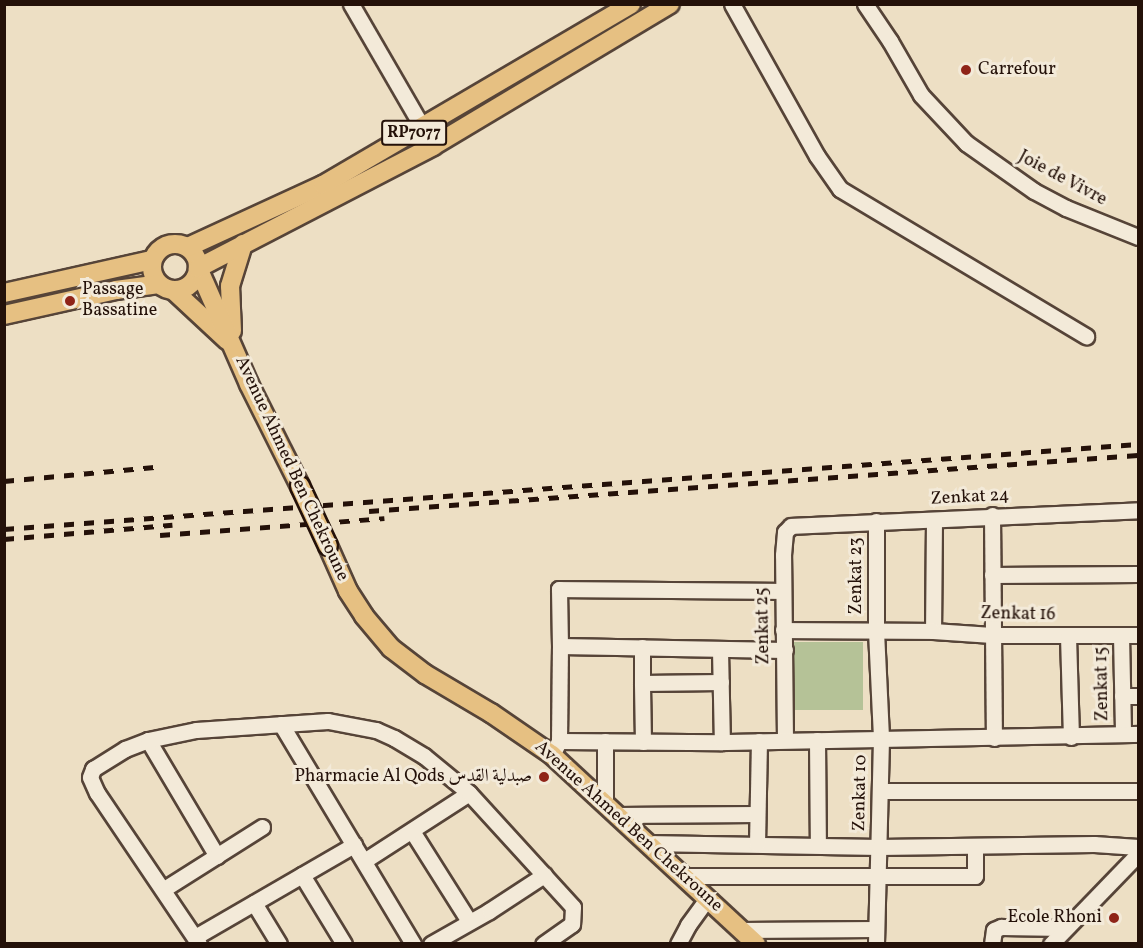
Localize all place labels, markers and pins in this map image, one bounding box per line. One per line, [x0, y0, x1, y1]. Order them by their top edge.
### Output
place label: Carrefour [978, 59, 1056, 81]
marker: Carrefour [959, 63, 973, 77]
place label: Passage Bassatine [82, 280, 157, 322]
marker: Passage Bassatine [63, 294, 77, 308]
place label: Pharmacie Al Qods صبدلية القدس [294, 766, 532, 788]
marker: Pharmacie Al Qods صبدلية القدس [537, 770, 551, 784]
place label: Ecole Rhoni [1007, 907, 1102, 929]
marker: Ecole Rhoni [1107, 911, 1121, 925]

